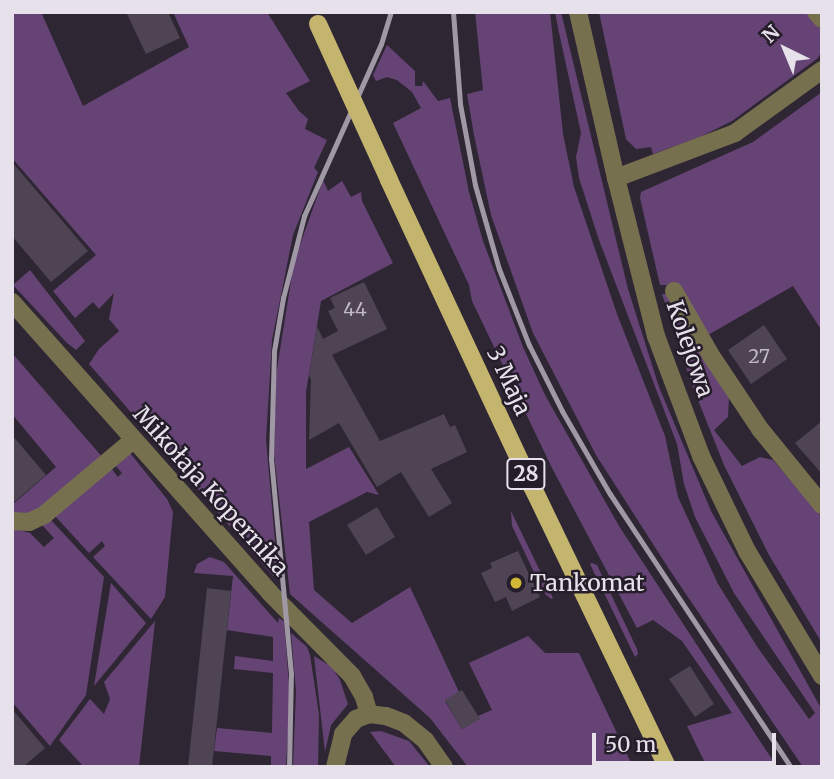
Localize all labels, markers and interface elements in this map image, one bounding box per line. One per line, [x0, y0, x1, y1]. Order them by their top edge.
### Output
north arrow [750, 14, 820, 84]
text: N [757, 20, 784, 48]
street label: Kolejowa [661, 297, 719, 401]
house number: 44 [343, 299, 367, 321]
street label: 3 Maja [481, 342, 537, 420]
house number: 27 [748, 346, 770, 368]
street label: Mikołaja Kopernika [128, 400, 294, 582]
road number: 28 [505, 456, 547, 491]
place label: Tankomat [530, 569, 644, 597]
marker: Tankomat [508, 575, 524, 591]
scale bar [596, 720, 780, 764]
text: 50 m [605, 731, 656, 758]

